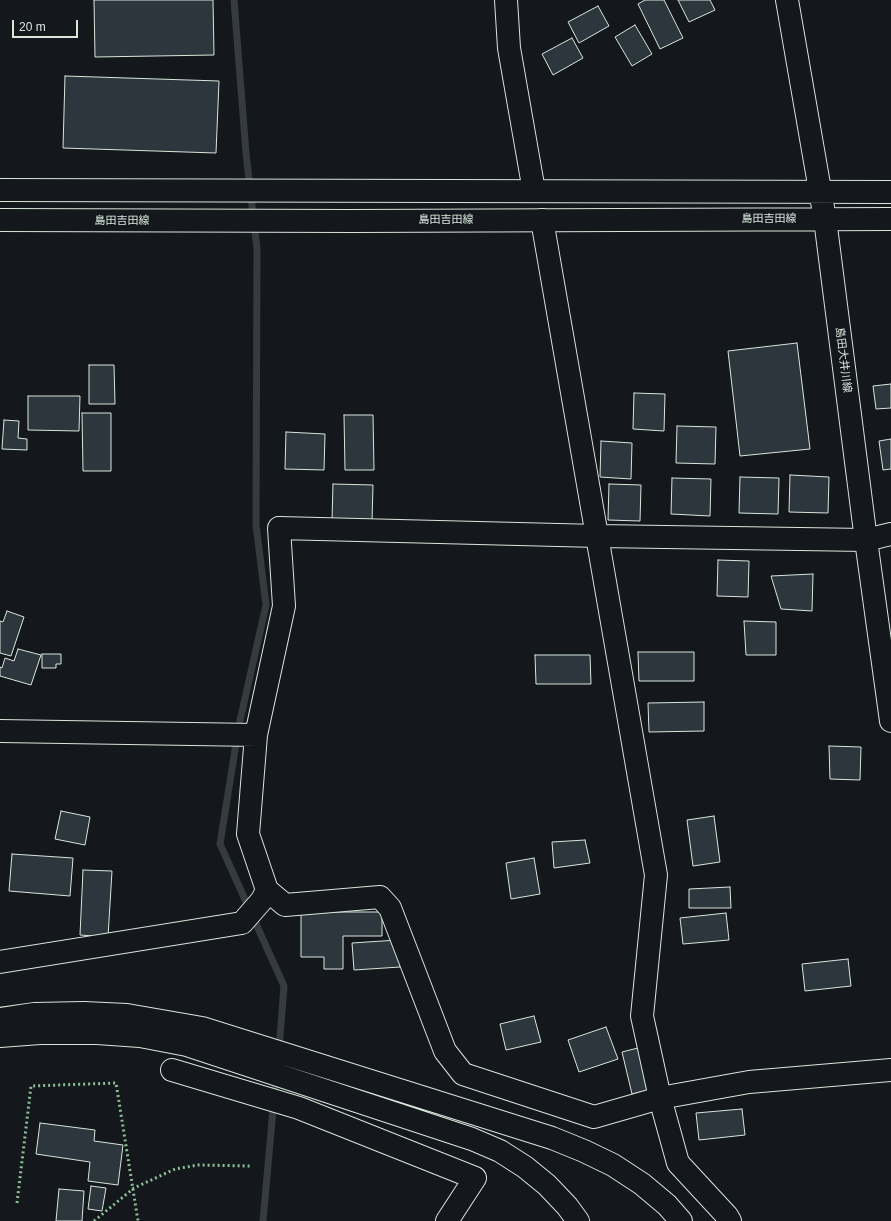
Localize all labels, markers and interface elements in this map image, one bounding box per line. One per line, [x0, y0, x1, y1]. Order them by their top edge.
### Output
scale bar [14, 12, 80, 38]
text: 20 m [19, 20, 46, 34]
street label: 島田吉田線 [742, 212, 796, 226]
street label: 島田吉田線 [419, 213, 473, 227]
street label: 島田吉田線 [95, 214, 149, 228]
street label: 島田大井川線 [832, 326, 854, 394]

